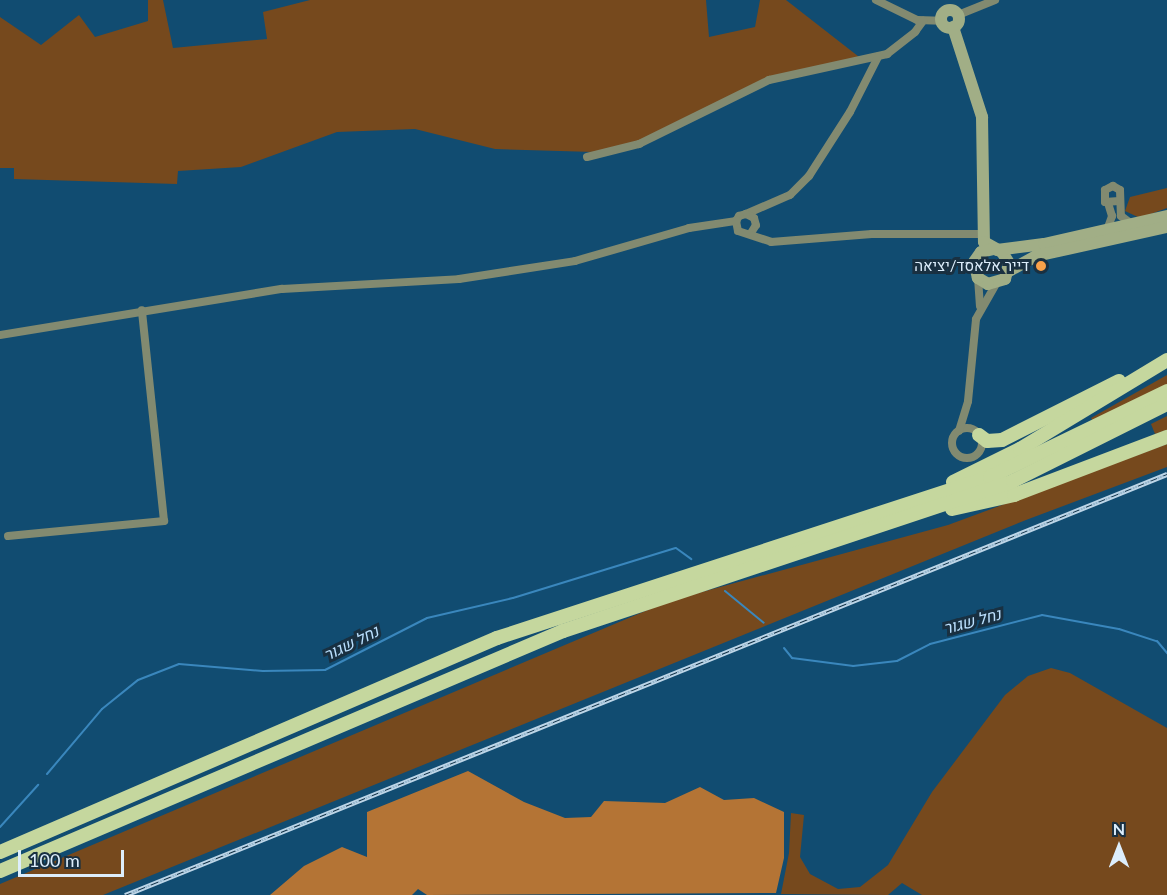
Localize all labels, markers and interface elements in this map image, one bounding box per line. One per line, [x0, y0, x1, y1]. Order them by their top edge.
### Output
place label: דייר אלאסד/יציאה [914, 257, 1029, 275]
marker: דייר אלאסד/יציאה [1034, 259, 1048, 273]
water label: נחל שגור [941, 604, 1003, 638]
water label: נחל שגור [320, 621, 382, 665]
north arrow [1089, 817, 1149, 877]
text: N [1113, 819, 1125, 838]
scale bar [21, 838, 128, 876]
text: 100 m [29, 849, 80, 871]

